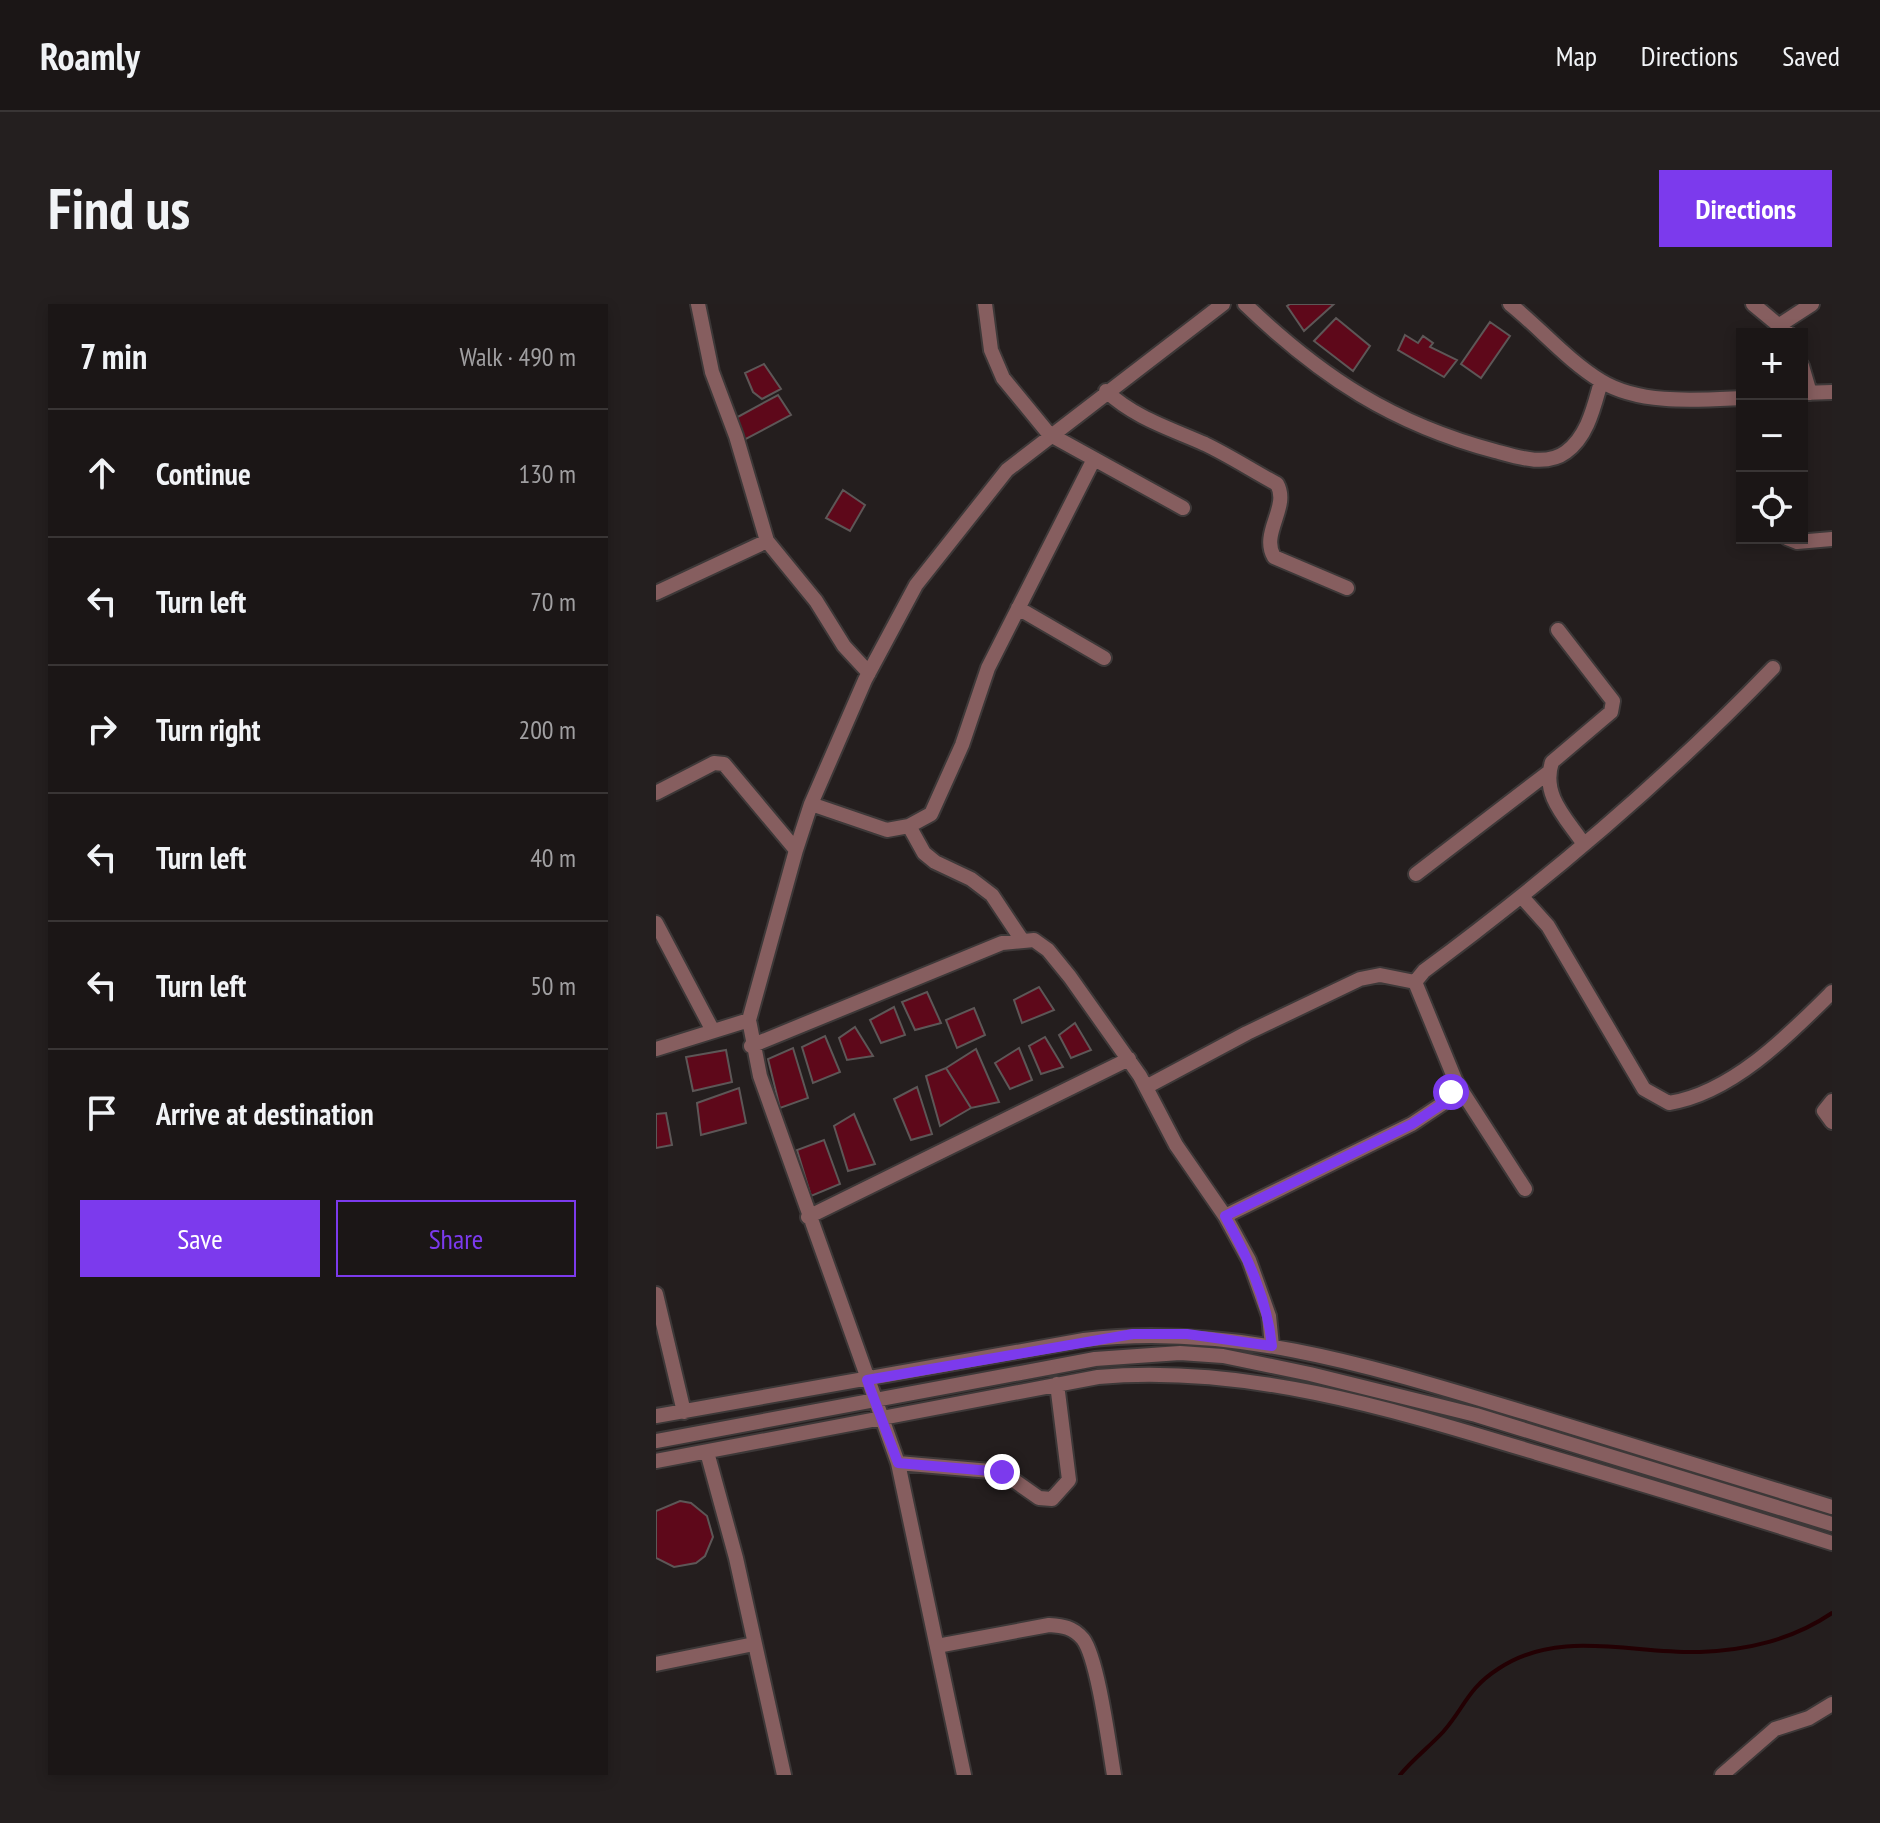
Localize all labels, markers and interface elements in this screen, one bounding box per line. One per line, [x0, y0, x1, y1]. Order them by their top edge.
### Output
text: Roamly [40, 31, 140, 80]
text: Map [1556, 37, 1597, 74]
text: Directions [1641, 37, 1738, 74]
text: Saved [1782, 37, 1840, 74]
button: Directions [1659, 170, 1832, 247]
text: Find us [48, 172, 190, 244]
map controls [1736, 328, 1808, 544]
button: + [1736, 328, 1808, 400]
text: 7 min [80, 334, 147, 378]
text: Walk · 490 m [459, 340, 576, 373]
button: − [1736, 400, 1808, 472]
icon: ahead [80, 451, 124, 495]
text: Continue [156, 454, 251, 493]
text: 130 m [518, 457, 576, 490]
button: locate [1736, 472, 1808, 544]
icon: left [80, 579, 124, 623]
text: Turn left [156, 582, 246, 621]
text: 70 m [530, 585, 576, 618]
icon: right [80, 707, 124, 751]
text: Turn right [156, 710, 260, 749]
text: 200 m [518, 713, 576, 746]
icon: left [80, 835, 124, 879]
text: Turn left [156, 838, 246, 877]
text: 40 m [530, 841, 576, 874]
icon: left [80, 963, 124, 1007]
text: Turn left [156, 966, 246, 1005]
text: 50 m [530, 969, 576, 1002]
route start [1433, 1074, 1469, 1110]
icon: arrive [80, 1091, 124, 1135]
text: Arrive at destination [156, 1094, 374, 1133]
button: Save [80, 1200, 320, 1277]
button: Share [336, 1200, 576, 1277]
route end [984, 1454, 1020, 1490]

